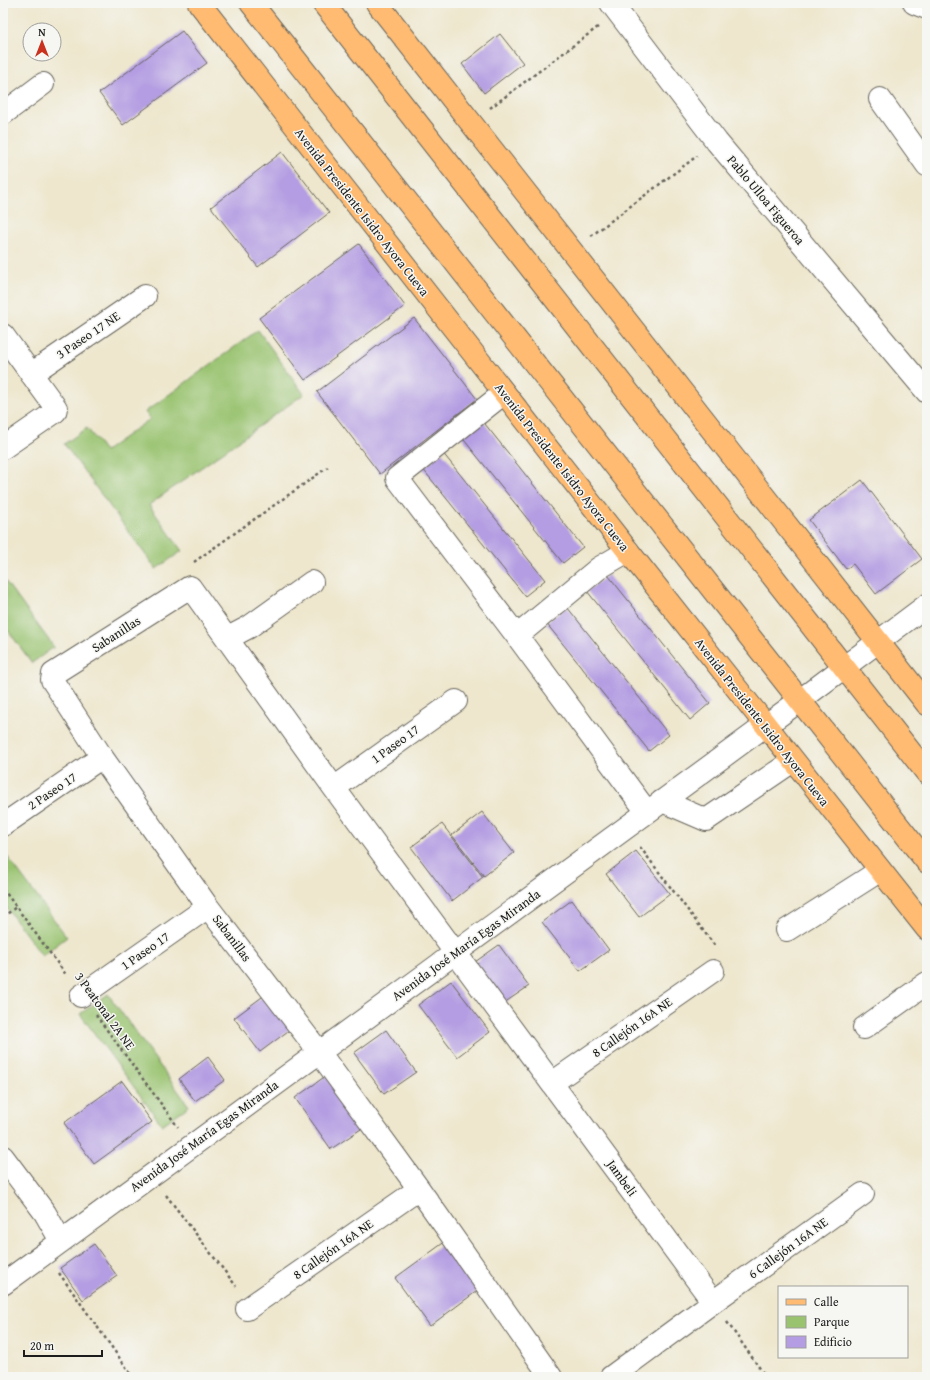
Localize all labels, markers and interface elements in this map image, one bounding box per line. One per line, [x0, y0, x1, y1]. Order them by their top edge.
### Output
north arrow [22, 22, 62, 62]
text: N [38, 24, 46, 40]
street label: Avenida Presidente Isidro Ayora Cueva [290, 124, 434, 301]
street label: Pablo Ulloa Figueroa [723, 151, 810, 250]
street label: 3 Paseo 17 NE [52, 306, 124, 363]
street label: Avenida Presidente Isidro Ayora Cueva [490, 379, 634, 556]
street label: Sabanillas [88, 611, 144, 657]
street label: Avenida Presidente Isidro Ayora Cueva [690, 634, 834, 811]
street label: 1 Paseo 17 [367, 720, 423, 768]
street label: 2 Paseo 17 [24, 768, 80, 814]
street label: Avenida José María Egas Miranda [388, 884, 545, 1005]
street label: Sabanillas [208, 910, 256, 966]
street label: 1 Paseo 17 [117, 927, 173, 975]
street label: 3 Peatonal 2A NE [70, 968, 140, 1054]
street label: 8 Callejón 16A NE [588, 992, 676, 1062]
street label: Avenida José María Egas Miranda [126, 1075, 283, 1196]
street label: Jambeli [601, 1154, 642, 1200]
street label: 6 Callejón 16A NE [744, 1212, 832, 1283]
street label: 8 Callejón 16A NE [289, 1214, 377, 1284]
legend [778, 1286, 908, 1358]
text: Calle [814, 1293, 839, 1310]
text: Parque [814, 1313, 850, 1330]
scale bar [24, 1332, 102, 1358]
text: Edificio [814, 1333, 852, 1350]
text: 20 m [30, 1337, 54, 1354]

